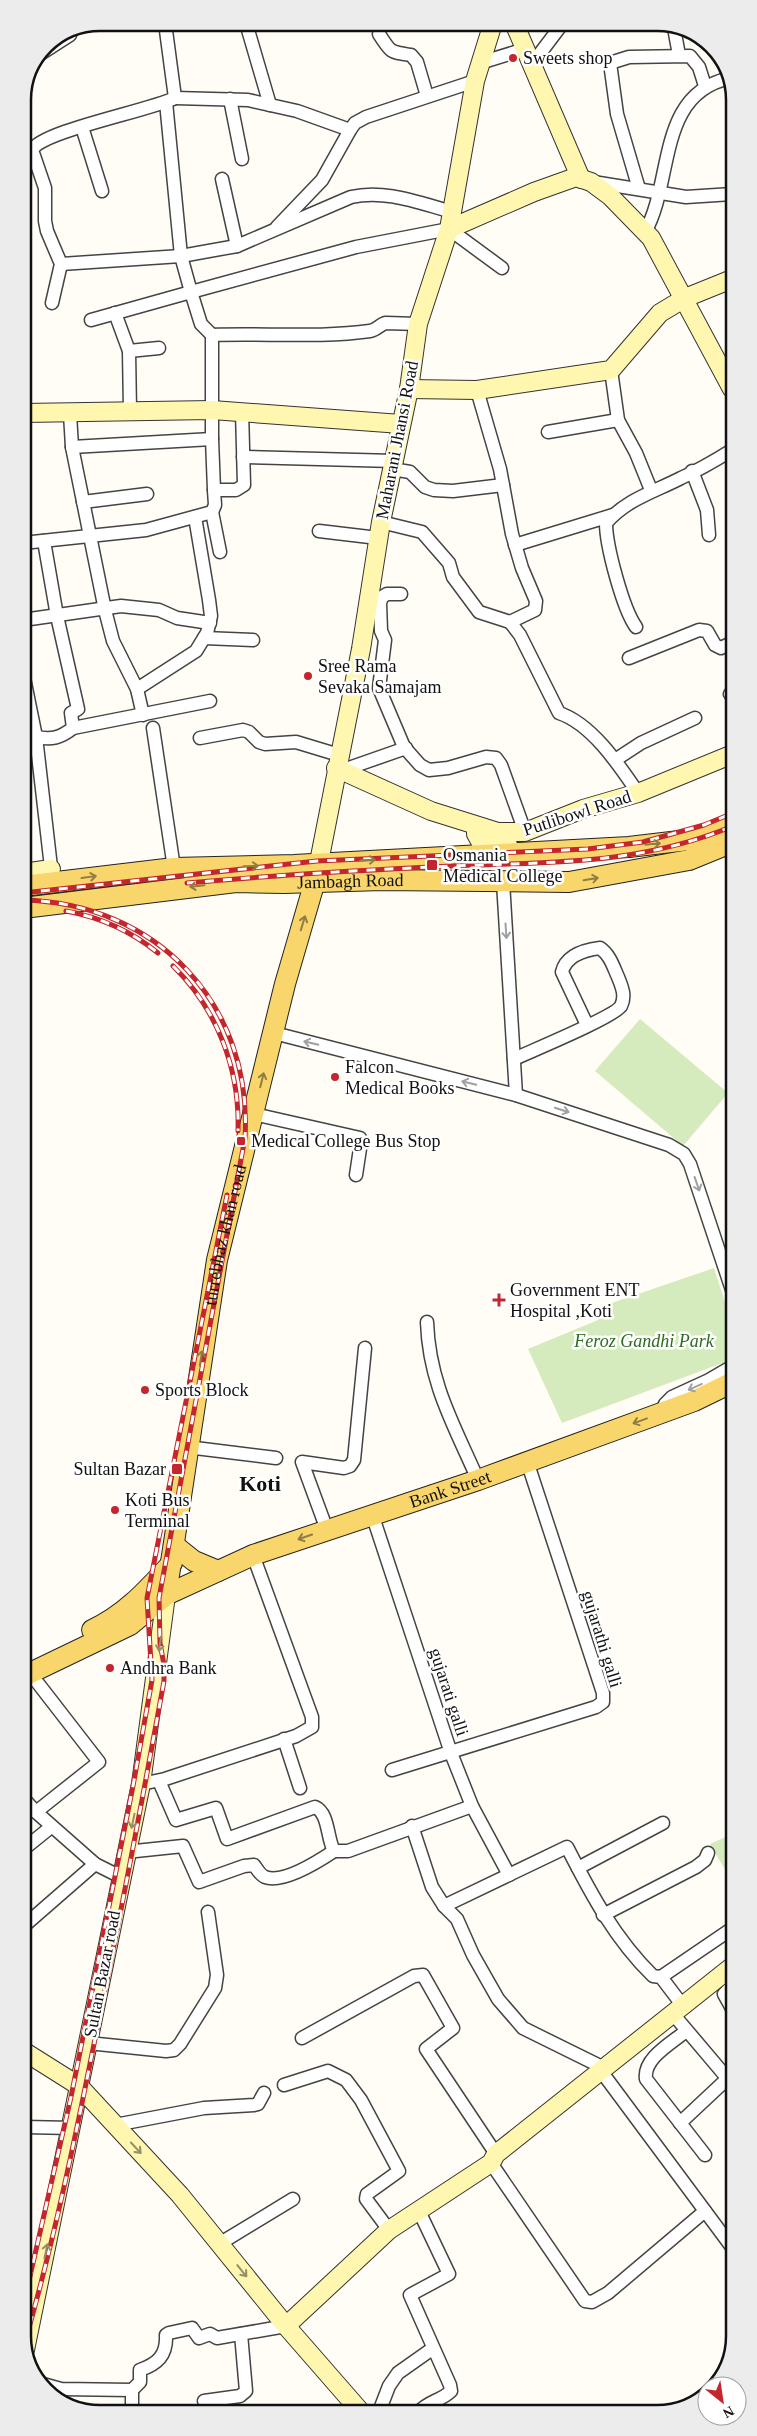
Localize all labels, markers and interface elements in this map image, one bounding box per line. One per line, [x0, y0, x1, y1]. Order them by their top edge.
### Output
place label: Sweets shop [523, 48, 613, 68]
marker: Sweets shop [507, 52, 519, 64]
street label: Maharani Jhansi Road [372, 359, 422, 521]
place label: Sree Rama Sevaka Samajam [318, 656, 441, 697]
marker: Sree Rama Sevaka Samajam [302, 670, 314, 682]
street label: Putlibowl Road [520, 786, 634, 840]
one-way arrow [644, 839, 660, 849]
place label: Osmania Medical College [443, 845, 562, 886]
one-way arrow [360, 855, 376, 864]
marker: Osmania Medical College [425, 858, 439, 872]
one-way arrow [242, 861, 259, 871]
street label: Jambagh Road [297, 870, 404, 893]
one-way arrow [81, 872, 97, 882]
one-way arrow [583, 873, 599, 883]
one-way arrow [189, 881, 205, 891]
one-way arrow [298, 915, 308, 931]
one-way arrow [501, 923, 510, 939]
one-way arrow [304, 1038, 320, 1047]
place label: Falcon Medical Books [345, 1057, 455, 1098]
marker: Falcon Medical Books [329, 1071, 341, 1083]
one-way arrow [258, 1073, 267, 1089]
one-way arrow [461, 1078, 477, 1087]
one-way arrow [554, 1105, 570, 1115]
place label: Medical College Bus Stop [251, 1131, 440, 1151]
marker: Medical College Bus Stop [235, 1135, 247, 1147]
street label: turrebhaz khan road [200, 1162, 250, 1307]
one-way arrow [693, 1176, 702, 1191]
place label: Government ENT Hospital ,Koti [510, 1280, 639, 1321]
marker: Government ENT Hospital ,Koti [492, 1293, 506, 1307]
park label: Feroz Gandhi Park [573, 1331, 715, 1351]
one-way arrow [197, 1351, 207, 1367]
place label: Sports Block [155, 1380, 249, 1400]
one-way arrow [688, 1382, 703, 1392]
marker: Sports Block [139, 1384, 151, 1396]
one-way arrow [632, 1416, 648, 1426]
place label: Sultan Bazar [74, 1459, 166, 1479]
marker: Sultan Bazar [170, 1462, 184, 1476]
street label: Bank Street [407, 1466, 494, 1512]
district label: Koti [239, 1471, 281, 1496]
place label: Koti Bus Terminal [125, 1490, 190, 1531]
marker: Koti Bus Terminal [109, 1504, 121, 1516]
one-way arrow [297, 1533, 313, 1542]
street label: gujarathi galli [578, 1588, 626, 1690]
one-way arrow [155, 1635, 165, 1651]
street label: gujarati galli [425, 1645, 473, 1739]
place label: Andhra Bank [120, 1658, 216, 1678]
marker: Andhra Bank [104, 1662, 116, 1674]
one-way arrow [128, 1813, 137, 1829]
street label: Sultan Bazar road [80, 1909, 124, 2039]
one-way arrow [130, 2141, 142, 2154]
one-way arrow [42, 2244, 51, 2260]
one-way arrow [236, 2265, 247, 2278]
north arrow [697, 2376, 747, 2426]
text: N [720, 2403, 736, 2421]

